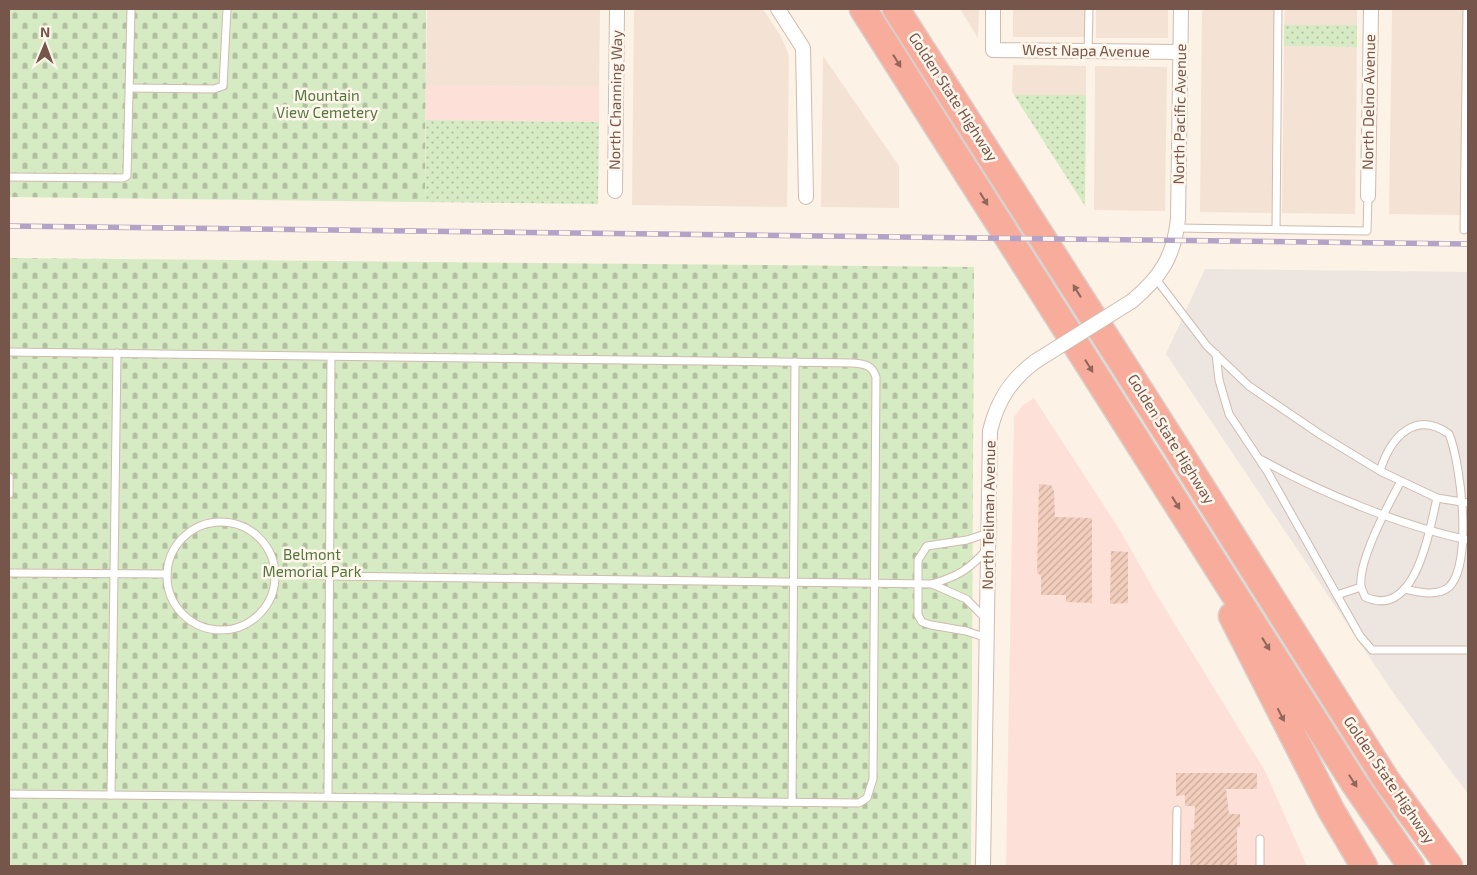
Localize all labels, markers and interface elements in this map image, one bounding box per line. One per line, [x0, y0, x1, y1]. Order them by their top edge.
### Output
north arrow [20, 20, 70, 70]
text: N [40, 23, 50, 40]
street label: Golden State Highway [905, 29, 1002, 164]
street label: North Channing Way [605, 30, 625, 170]
street label: North Delno Avenue [1358, 34, 1378, 170]
street label: West Napa Avenue [1022, 40, 1150, 60]
street label: North Pacific Avenue [1169, 44, 1189, 184]
one-way arrow [892, 55, 901, 68]
park label: Mountain View Cemetery [276, 86, 378, 121]
one-way arrow [979, 192, 988, 205]
one-way arrow [1073, 284, 1082, 298]
one-way arrow [1084, 359, 1094, 372]
street label: Golden State Highway [1125, 370, 1219, 507]
street label: North Teilman Avenue [978, 440, 998, 590]
one-way arrow [1171, 496, 1181, 509]
park label: Belmont Memorial Park [263, 545, 362, 580]
one-way arrow [1261, 637, 1270, 651]
one-way arrow [1277, 708, 1285, 722]
street label: Golden State Highway [1340, 712, 1439, 847]
one-way arrow [1348, 775, 1358, 788]

